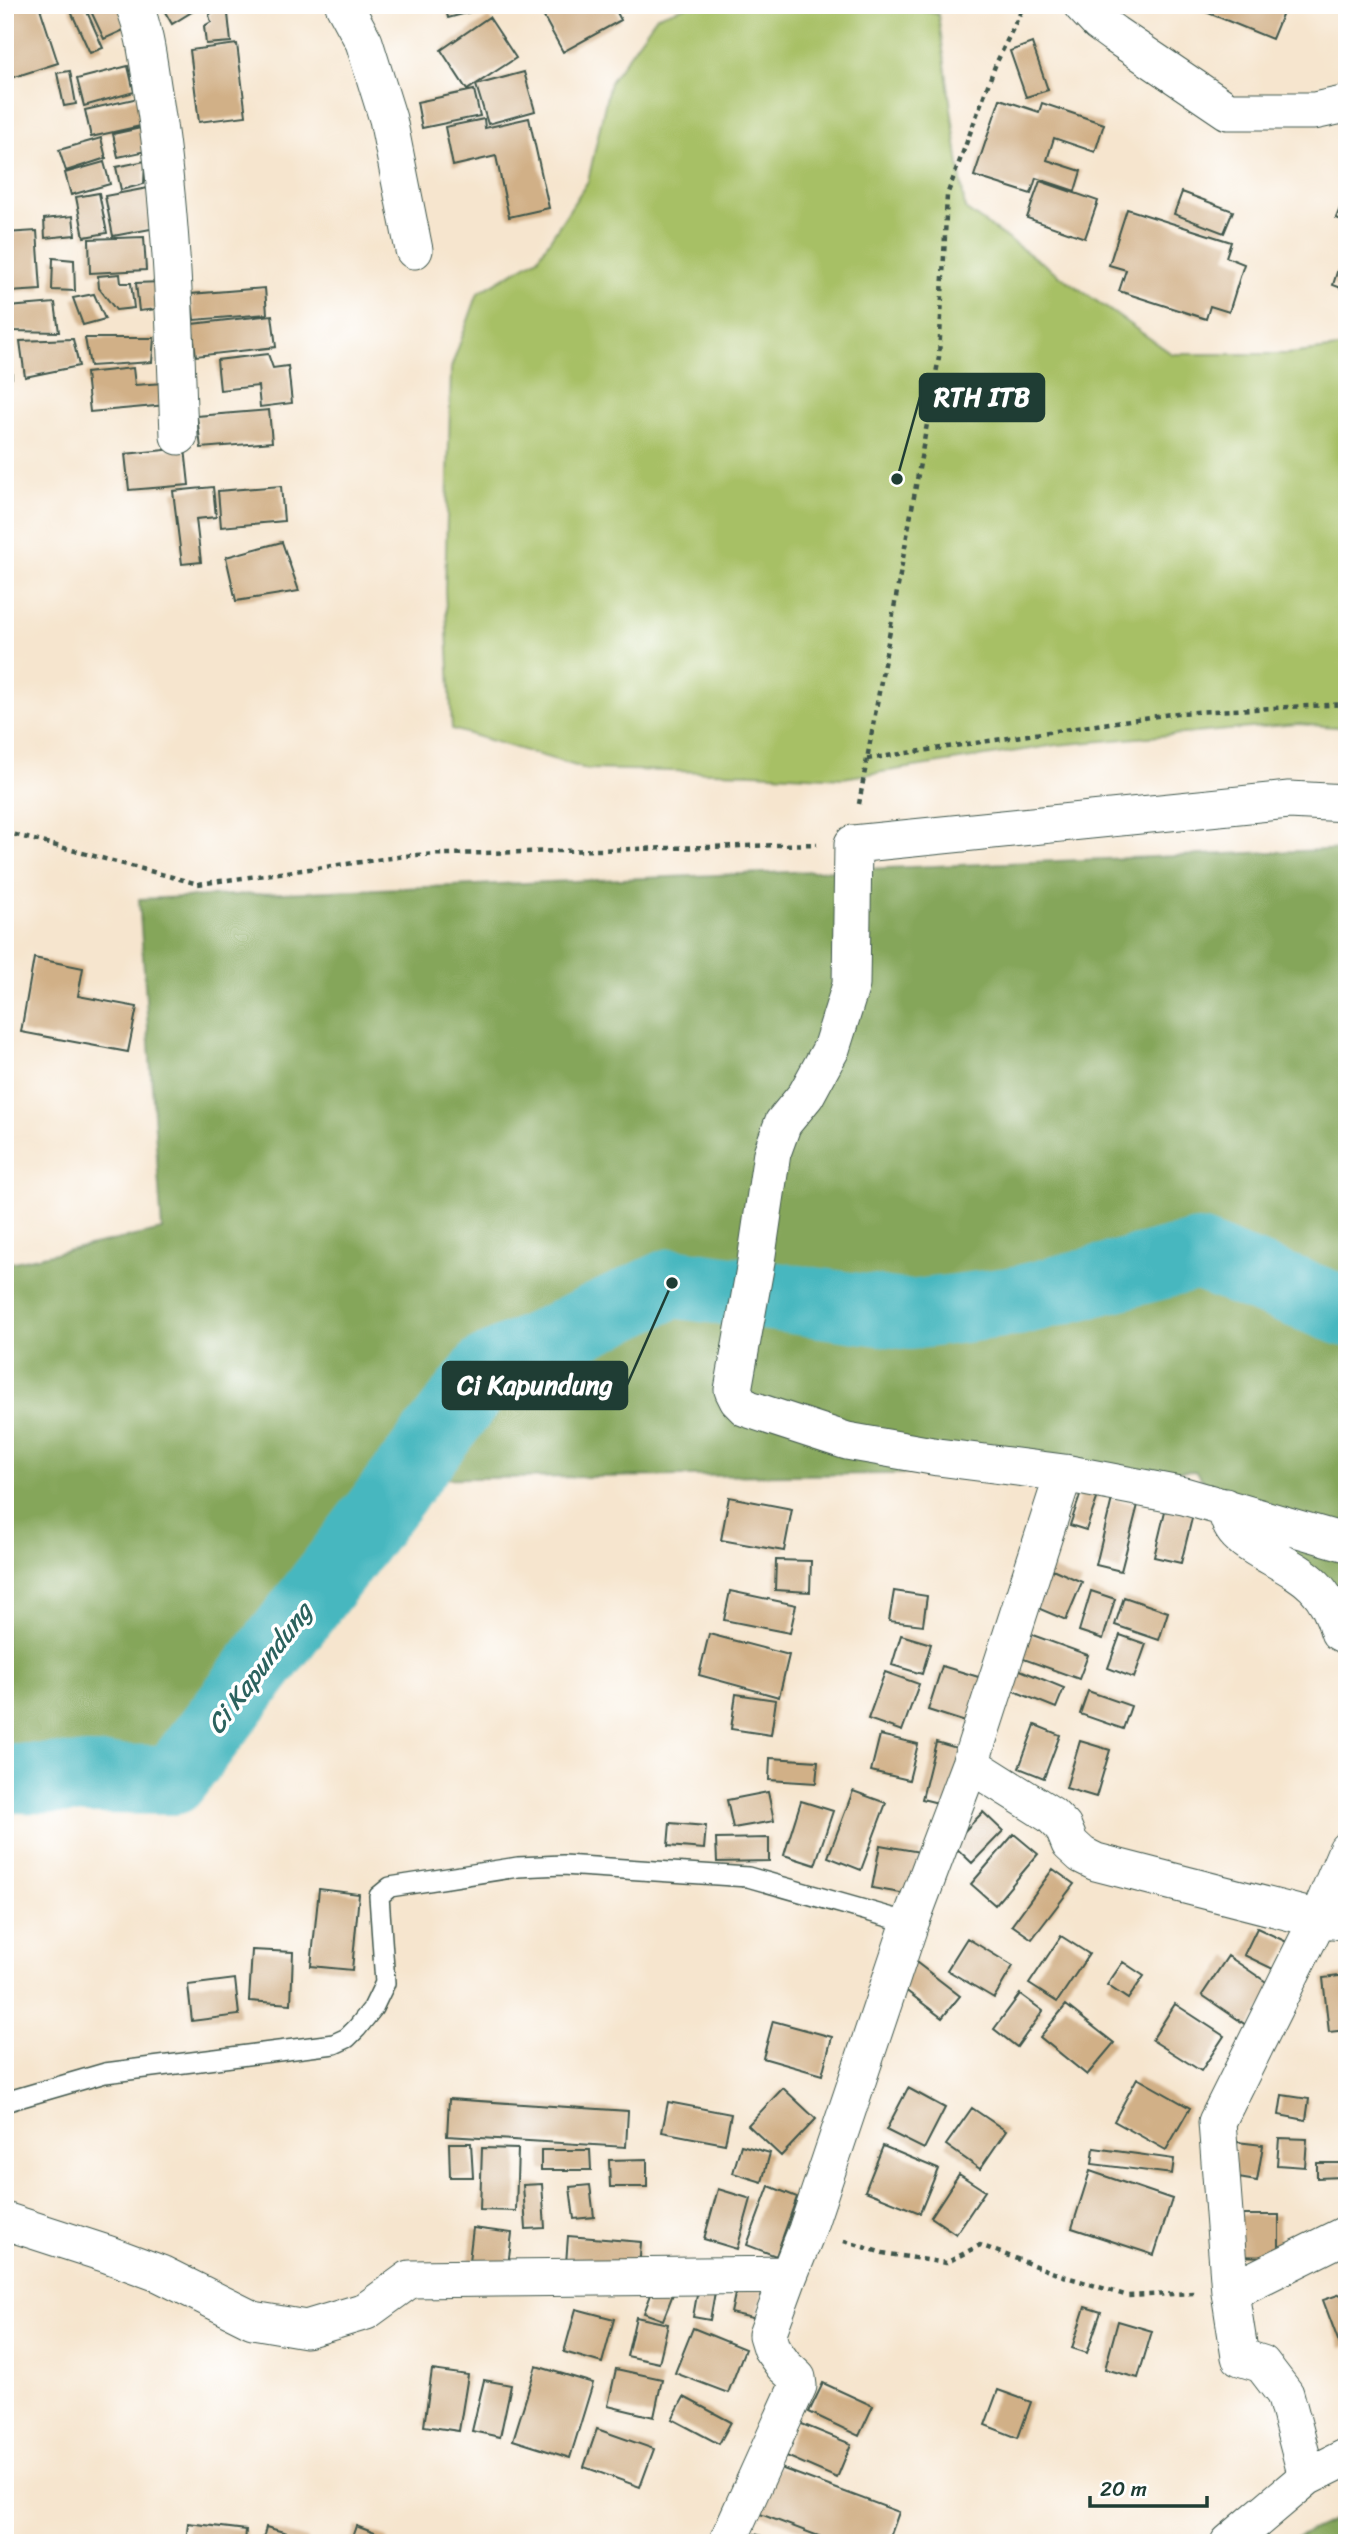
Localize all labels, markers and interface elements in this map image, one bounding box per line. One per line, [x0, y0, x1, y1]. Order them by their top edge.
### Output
callout: RTH ITB [920, 374, 1044, 421]
text: RTH ITB [933, 374, 1030, 420]
callout: Ci Kapundung [443, 1362, 627, 1409]
text: Ci Kapundung [456, 1362, 613, 1408]
water label: Ci Kapundung [194, 1590, 326, 1744]
scale bar [1090, 2464, 1207, 2508]
text: 20 m [1100, 2470, 1147, 2508]

